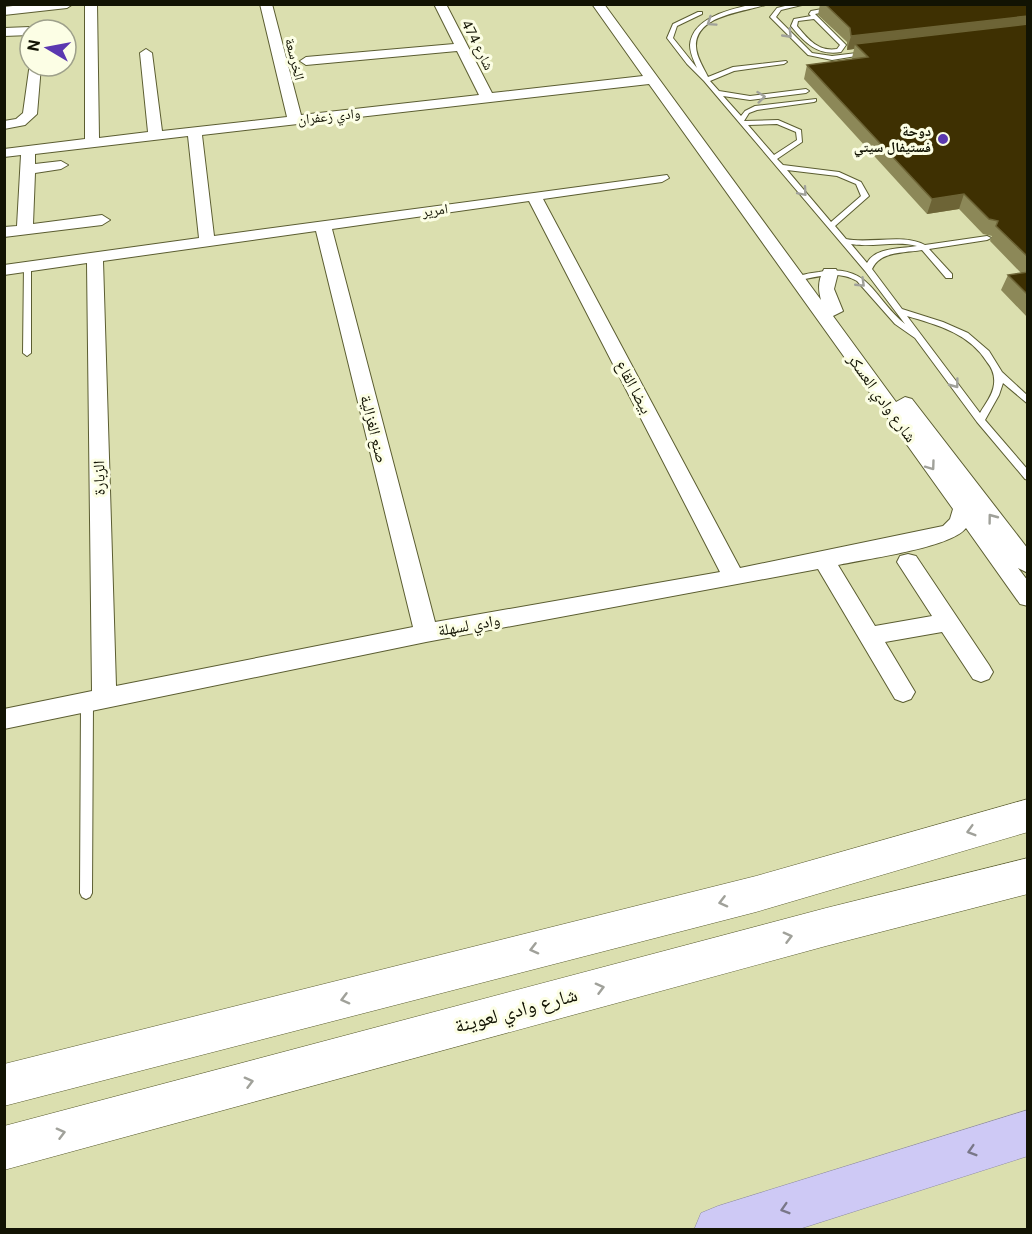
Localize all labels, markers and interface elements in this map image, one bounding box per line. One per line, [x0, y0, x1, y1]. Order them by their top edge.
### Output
one-way arrow [707, 15, 718, 26]
street label: شارع 474 [457, 17, 497, 73]
north arrow [18, 18, 78, 78]
one-way arrow [781, 27, 792, 37]
street label: الخرسعة [281, 36, 308, 82]
text: N [23, 38, 44, 53]
one-way arrow [757, 91, 766, 104]
street label: وادي زعفران [297, 105, 361, 131]
place label: دوحة فستيفال سيتي [854, 123, 931, 158]
marker: دوحة فستيفال سيتي [936, 132, 950, 146]
one-way arrow [796, 185, 807, 196]
street label: امرير [420, 200, 449, 221]
one-way arrow [853, 276, 864, 287]
street label: شارع وادي العسكر [841, 349, 920, 448]
street label: بيضا القاع [611, 357, 656, 417]
one-way arrow [947, 377, 958, 388]
street label: صنع الغزالية [355, 393, 392, 465]
one-way arrow [924, 459, 935, 470]
street label: الزبارة [89, 460, 109, 496]
one-way arrow [988, 514, 999, 525]
street label: وادي لسهلة [436, 610, 502, 643]
one-way arrow [966, 824, 976, 837]
one-way arrow [718, 895, 728, 908]
one-way arrow [782, 932, 793, 944]
one-way arrow [529, 942, 539, 955]
street label: شارع وادي لعوينة [452, 982, 581, 1042]
one-way arrow [595, 982, 605, 995]
one-way arrow [341, 991, 351, 1004]
one-way arrow [244, 1077, 254, 1090]
one-way arrow [55, 1128, 66, 1140]
one-way arrow [967, 1144, 978, 1156]
one-way arrow [780, 1201, 791, 1214]

